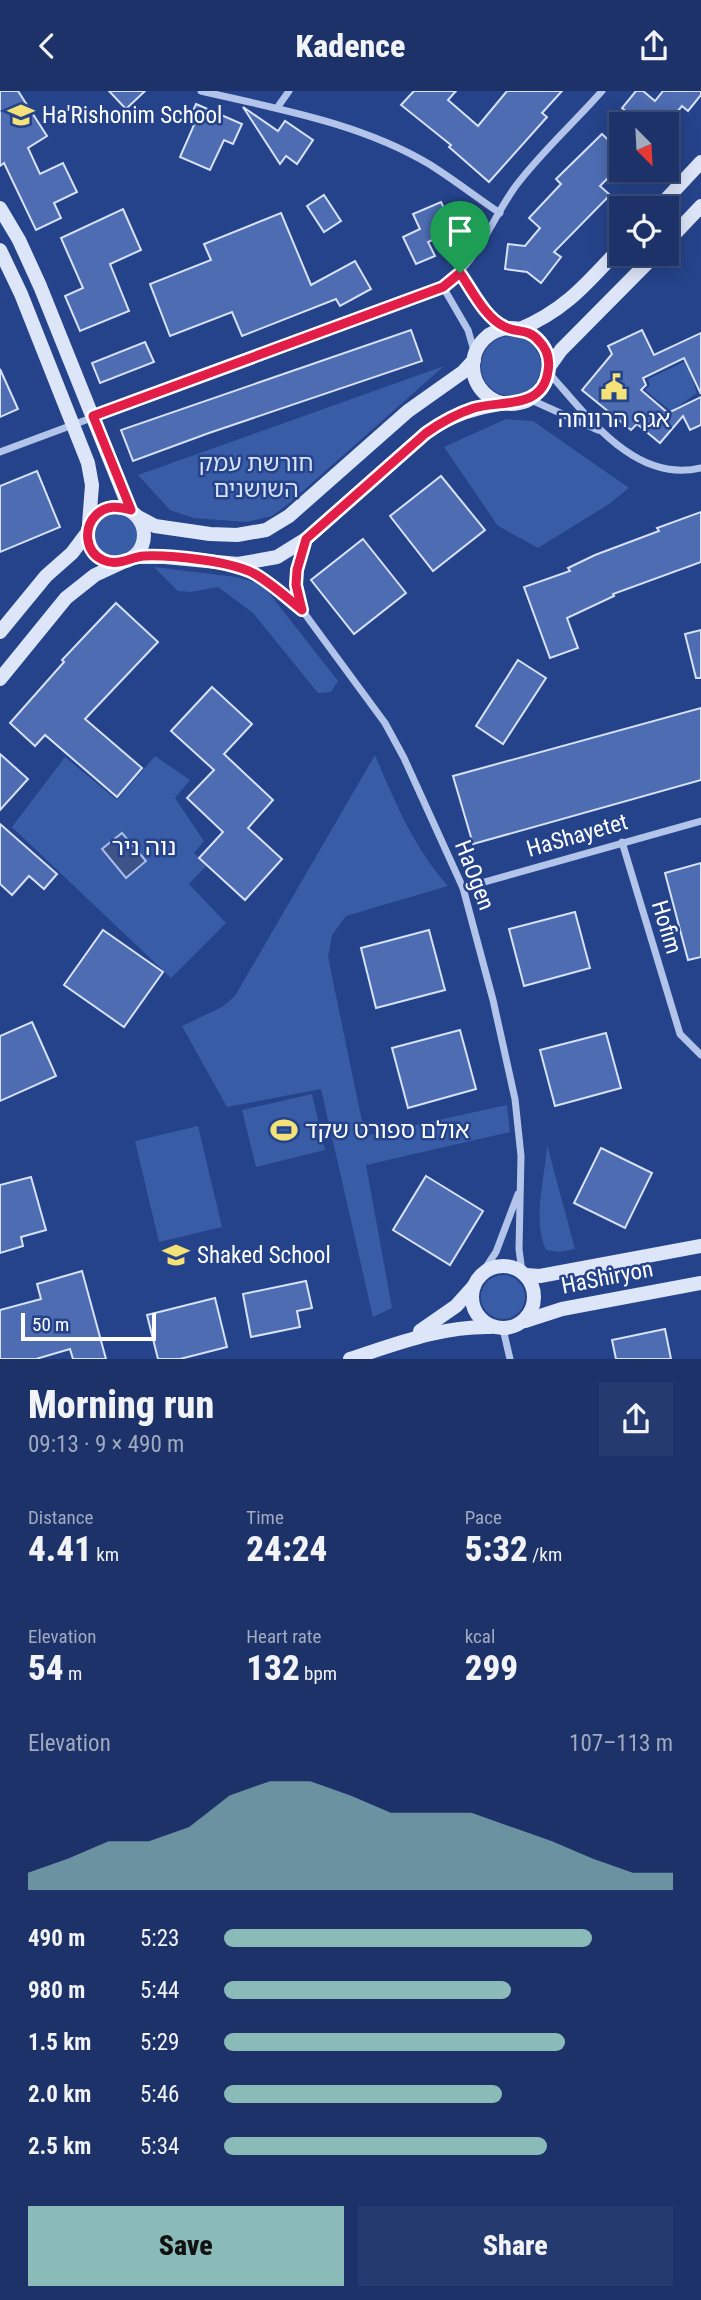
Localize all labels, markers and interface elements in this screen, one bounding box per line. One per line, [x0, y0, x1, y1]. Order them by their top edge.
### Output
icon: back [28, 27, 66, 65]
text: Kadence [296, 27, 405, 65]
icon: share [635, 27, 673, 65]
school or university icon: Ha'Rishonim School [6, 100, 36, 130]
place label: Ha'Rishonim School [42, 102, 222, 129]
north arrow [609, 112, 679, 182]
map controls [609, 112, 679, 266]
button: locate [609, 196, 679, 266]
pin [430, 201, 490, 273]
icon: arrive [441, 212, 479, 250]
public building icon: אגף הרווחה [599, 372, 629, 402]
place label: אגף הרווחה [558, 406, 670, 433]
park label: חורשת עמק השושנים [199, 450, 313, 503]
street label: HaShayetet [524, 808, 631, 863]
district label: נוה ניר [112, 833, 176, 861]
street label: HaOgen [449, 837, 500, 914]
street label: Hofim [646, 897, 687, 957]
sports icon: אולם ספורט שקד [269, 1115, 299, 1145]
place label: אולם ספורט שקד [305, 1117, 470, 1144]
school or university icon: Shaked School [161, 1240, 191, 1270]
place label: Shaked School [197, 1242, 331, 1269]
street label: HaShiryon [559, 1255, 655, 1300]
scale bar [21, 1309, 156, 1341]
text: 50 m [32, 1313, 69, 1336]
button: share [599, 1382, 673, 1456]
text: Morning run [28, 1383, 214, 1427]
text: 09:13 · 9 × 490 m [28, 1431, 184, 1458]
text: Distance [28, 1506, 93, 1529]
text: Time [246, 1506, 284, 1529]
text: Pace [465, 1506, 502, 1529]
text: 4.41 [28, 1529, 92, 1570]
text: 24:24 [246, 1529, 327, 1570]
text: 5:32 [465, 1529, 528, 1570]
text: km [92, 1543, 119, 1566]
text: /km [528, 1543, 562, 1566]
text: Elevation [28, 1625, 96, 1648]
text: Heart rate [246, 1625, 321, 1648]
text: kcal [465, 1625, 495, 1648]
text: 54 [28, 1648, 64, 1689]
text: 132 [246, 1648, 300, 1689]
text: 299 [465, 1648, 518, 1689]
text: m [64, 1662, 82, 1685]
text: bpm [300, 1662, 337, 1685]
text: Elevation [28, 1730, 111, 1757]
text: 107–113 m [569, 1730, 673, 1757]
text: 490 m [28, 1925, 85, 1952]
text: 5:23 [140, 1925, 179, 1952]
text: 980 m [28, 1977, 85, 2004]
text: 5:44 [140, 1977, 179, 2004]
text: 1.5 km [28, 2029, 91, 2056]
text: 5:29 [140, 2029, 179, 2056]
text: 2.0 km [28, 2081, 91, 2108]
text: 5:46 [140, 2081, 179, 2108]
text: 2.5 km [28, 2133, 91, 2160]
text: 5:34 [140, 2133, 179, 2160]
button: Save [28, 2206, 344, 2286]
button: Share [358, 2206, 673, 2286]

